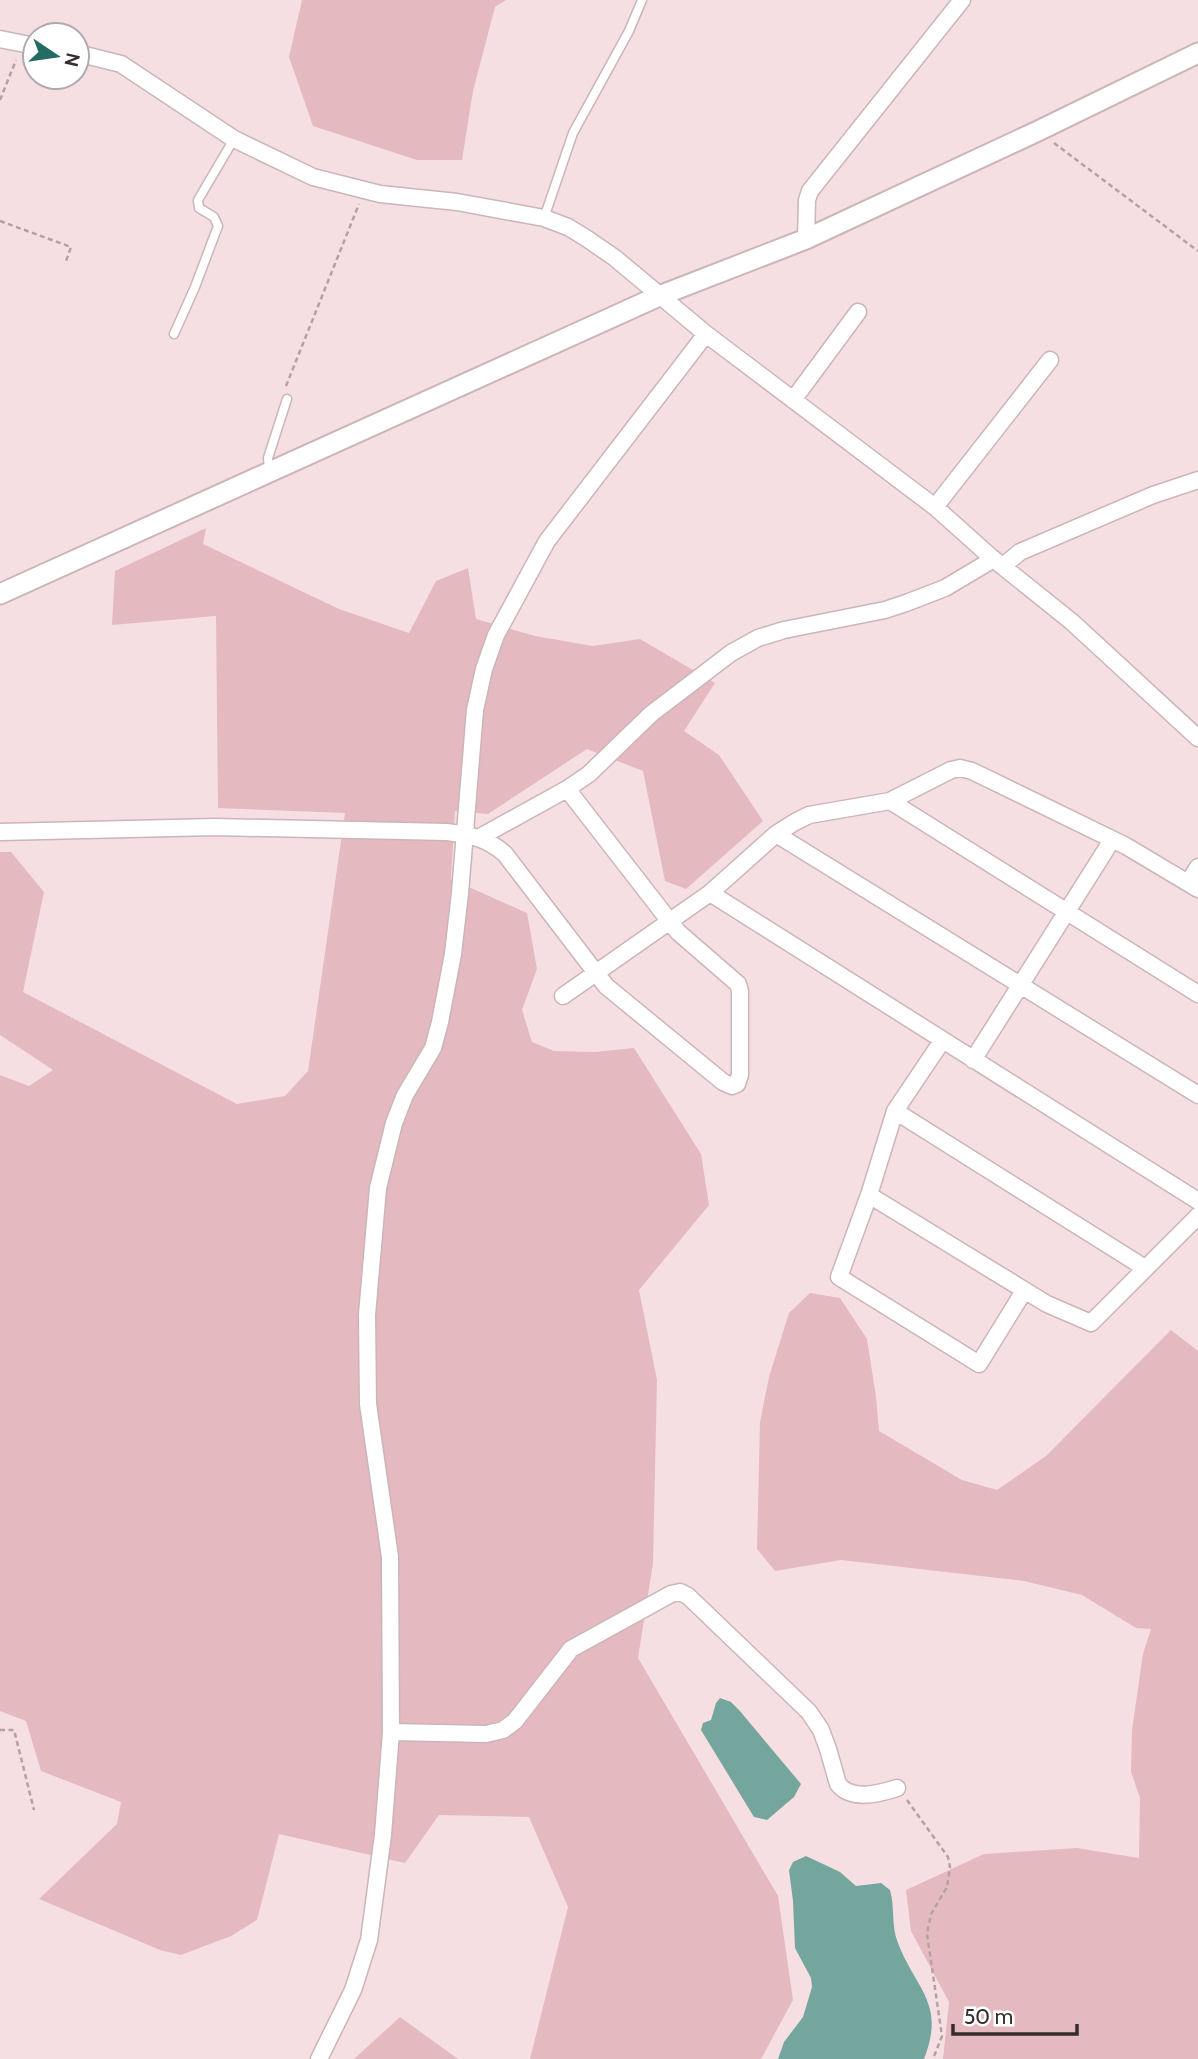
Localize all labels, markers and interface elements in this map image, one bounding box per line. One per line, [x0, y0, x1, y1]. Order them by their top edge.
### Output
north arrow [21, 21, 91, 91]
text: N [59, 51, 85, 69]
scale bar [953, 1993, 1077, 2037]
text: 50 m [964, 2004, 1013, 2029]

